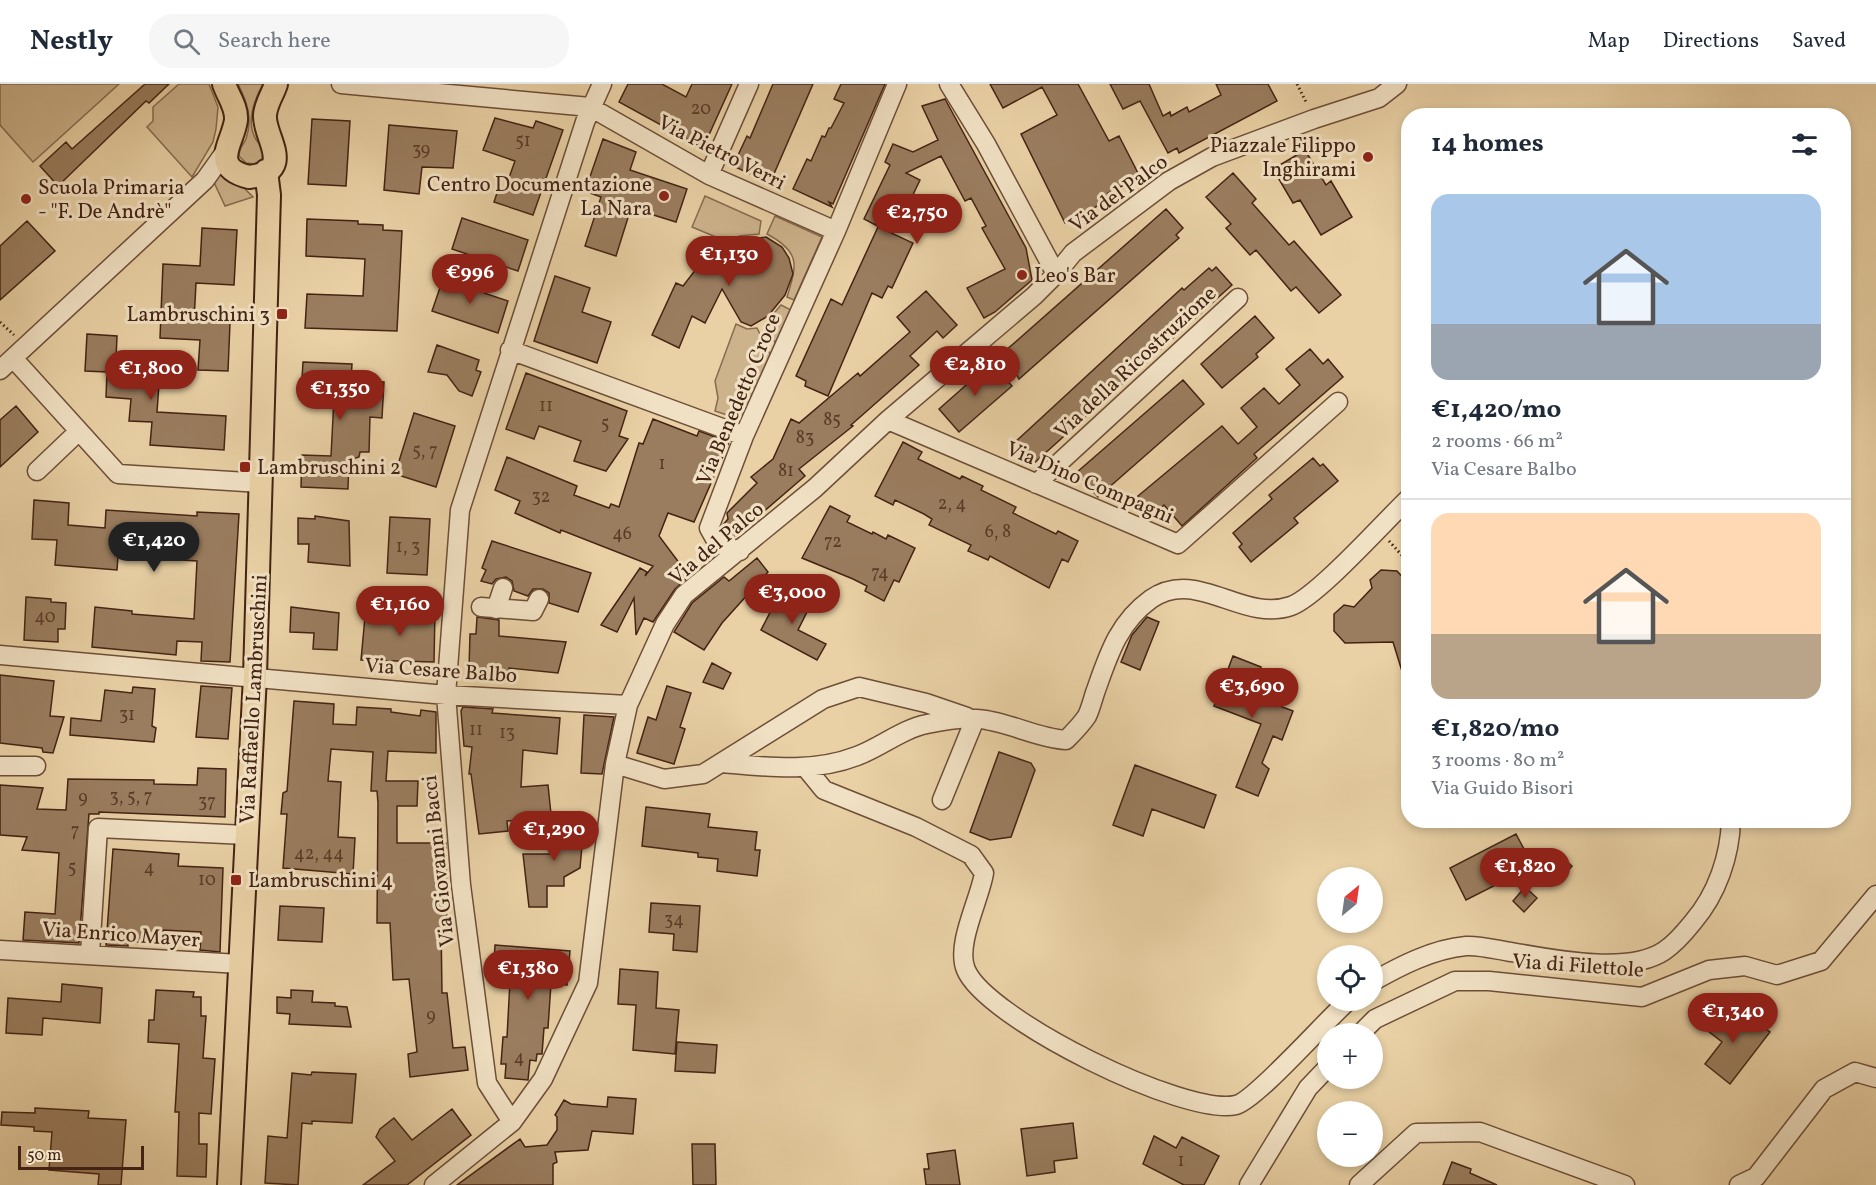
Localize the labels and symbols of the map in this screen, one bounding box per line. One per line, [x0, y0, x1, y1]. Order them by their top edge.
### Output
house number: 20 [691, 97, 711, 122]
street label: Via Pietro Verri [652, 109, 790, 198]
house number: 51 [515, 129, 531, 154]
place label: Piazzale Filippo Inghirami [1210, 132, 1356, 185]
house number: 39 [412, 138, 430, 163]
street label: Via del Palco [1063, 148, 1174, 240]
marker: Piazzale Filippo Inghirami [1361, 150, 1375, 164]
place label: Centro Documentazione La Nara [427, 171, 652, 224]
place label: Scuola Primaria - "F. De Andrè" [38, 174, 185, 227]
marker: Centro Documentazione La Nara [657, 189, 671, 203]
marker: Scuola Primaria - "F. De Andrè" [19, 192, 33, 206]
pin: €2,750 [868, 194, 966, 245]
pin: €1,130 [680, 236, 778, 287]
pin: €996 [434, 254, 506, 305]
place label: Leo's Bar [1034, 262, 1116, 291]
marker: Leo's Bar [1015, 268, 1029, 282]
street label: Via della Ricostruzione [1049, 280, 1224, 446]
place label: Lambruschini 3 [127, 301, 270, 330]
marker: Lambruschini 3 [275, 307, 289, 321]
street label: Via Benedetto Croce [690, 309, 789, 490]
pin: €2,810 [926, 346, 1024, 397]
pin: €1,800 [102, 350, 200, 401]
pin: €1,350 [291, 370, 389, 421]
house number: 11 [539, 394, 553, 419]
house number: 85 [823, 408, 841, 433]
house number: 5 [601, 412, 609, 437]
house number: 83 [796, 426, 814, 451]
street label: Via Dino Compagni [1001, 435, 1178, 532]
house number: 5, 7 [412, 439, 438, 464]
house number: 1 [659, 452, 665, 477]
place label: Lambruschini 2 [257, 454, 401, 483]
house number: 81 [778, 459, 794, 484]
marker: Lambruschini 2 [238, 460, 252, 474]
house number: 32 [532, 485, 550, 510]
house number: 2, 4 [938, 492, 966, 517]
street label: Via del Palco [663, 496, 771, 593]
house number: 6, 8 [985, 520, 1011, 545]
pin: €1,420 [105, 522, 203, 573]
house number: 46 [612, 522, 632, 547]
house number: 72 [824, 530, 842, 555]
house number: 1, 3 [396, 535, 420, 560]
house number: 74 [871, 561, 889, 586]
street label: Via Raffaello Lambruschini [233, 574, 276, 825]
pin: €3,000 [743, 574, 841, 625]
pin: €1,160 [351, 586, 449, 637]
house number: 40 [34, 605, 56, 630]
street label: Via Cesare Balbo [364, 652, 518, 691]
pin: €3,690 [1203, 668, 1301, 719]
house number: 31 [119, 703, 135, 728]
house number: 11 [469, 718, 483, 743]
house number: 13 [499, 721, 515, 746]
street label: Via Giovanni Bacci [416, 773, 463, 948]
house number: 3, 5, 7 [109, 785, 153, 810]
house number: 9 [78, 786, 88, 811]
house number: 37 [198, 790, 216, 815]
pin: €1,290 [505, 811, 603, 862]
house number: 7 [71, 819, 79, 844]
house number: 42, 44 [294, 842, 344, 867]
pin: €1,820 [1476, 848, 1574, 899]
house number: 5 [68, 856, 76, 881]
house number: 4 [144, 856, 154, 881]
place label: Lambruschini 4 [248, 867, 393, 896]
north arrow [1317, 867, 1383, 933]
house number: 10 [198, 868, 216, 893]
marker: Lambruschini 4 [229, 873, 243, 887]
house number: 34 [664, 908, 684, 933]
street label: Via Enrico Mayer [41, 915, 201, 956]
street label: Via di Filettole [1511, 947, 1645, 986]
pin: €1,380 [479, 950, 577, 1001]
pin: €1,340 [1684, 993, 1782, 1044]
house number: 9 [426, 1004, 436, 1029]
house number: 4 [514, 1046, 524, 1071]
scale bar [18, 1143, 144, 1170]
house number: 1 [1178, 1149, 1184, 1174]

